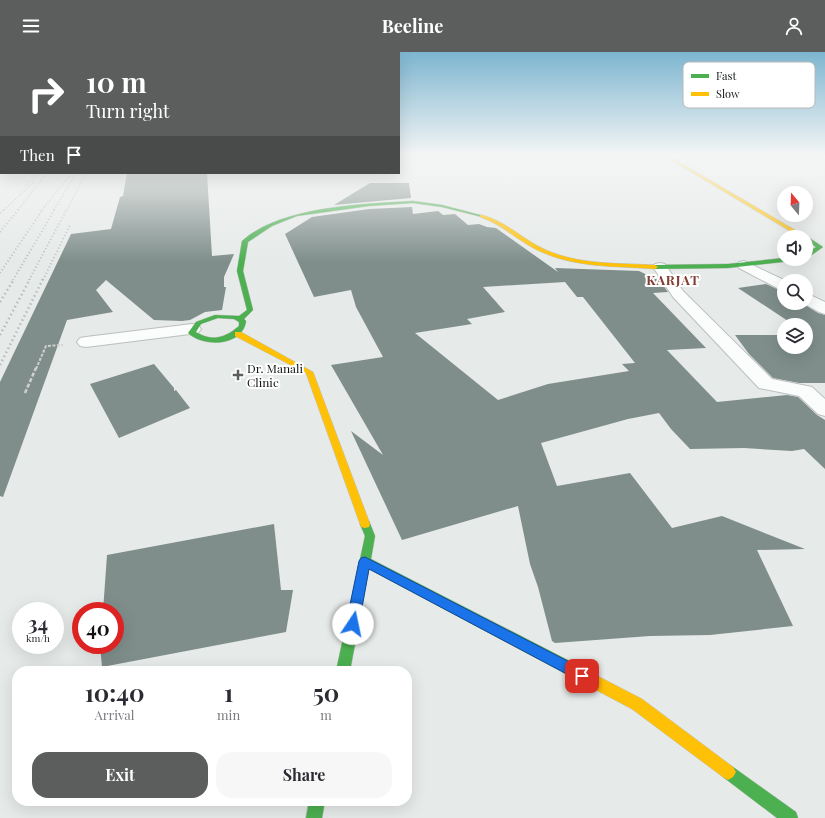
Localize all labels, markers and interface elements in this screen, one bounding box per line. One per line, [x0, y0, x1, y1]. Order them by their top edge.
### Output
text: Beeline [382, 14, 443, 38]
icon: menu [20, 15, 42, 37]
icon: person [783, 15, 805, 37]
legend [683, 62, 815, 108]
text: 10 m [86, 63, 147, 100]
icon: right [20, 68, 72, 120]
text: Fast [716, 68, 736, 83]
text: Slow [716, 86, 740, 101]
text: Turn right [86, 99, 169, 123]
icon: arrive [63, 144, 85, 166]
text: Then [20, 145, 55, 165]
north arrow [777, 186, 813, 222]
map controls [777, 186, 813, 354]
button: sound [777, 230, 813, 266]
district label: KARJAT [646, 271, 700, 288]
button: search [777, 274, 813, 310]
button: layers [777, 318, 813, 354]
place label: Dr. Manali Clinic [247, 360, 304, 390]
marker: Dr. Manali Clinic [232, 369, 244, 381]
speed limit sign: 40 [72, 602, 124, 654]
position arrow [332, 603, 374, 645]
text: 34 [28, 609, 48, 636]
text: km/h [26, 631, 50, 645]
pin [565, 659, 599, 693]
icon: arrive [571, 665, 593, 687]
text: 10:40 [85, 676, 144, 708]
text: 1 [224, 676, 233, 708]
text: 50 [313, 676, 339, 708]
text: Arrival [95, 706, 135, 723]
text: min [217, 706, 240, 723]
text: m [320, 706, 332, 723]
button: Exit [32, 752, 208, 798]
button: Share [216, 752, 392, 798]

